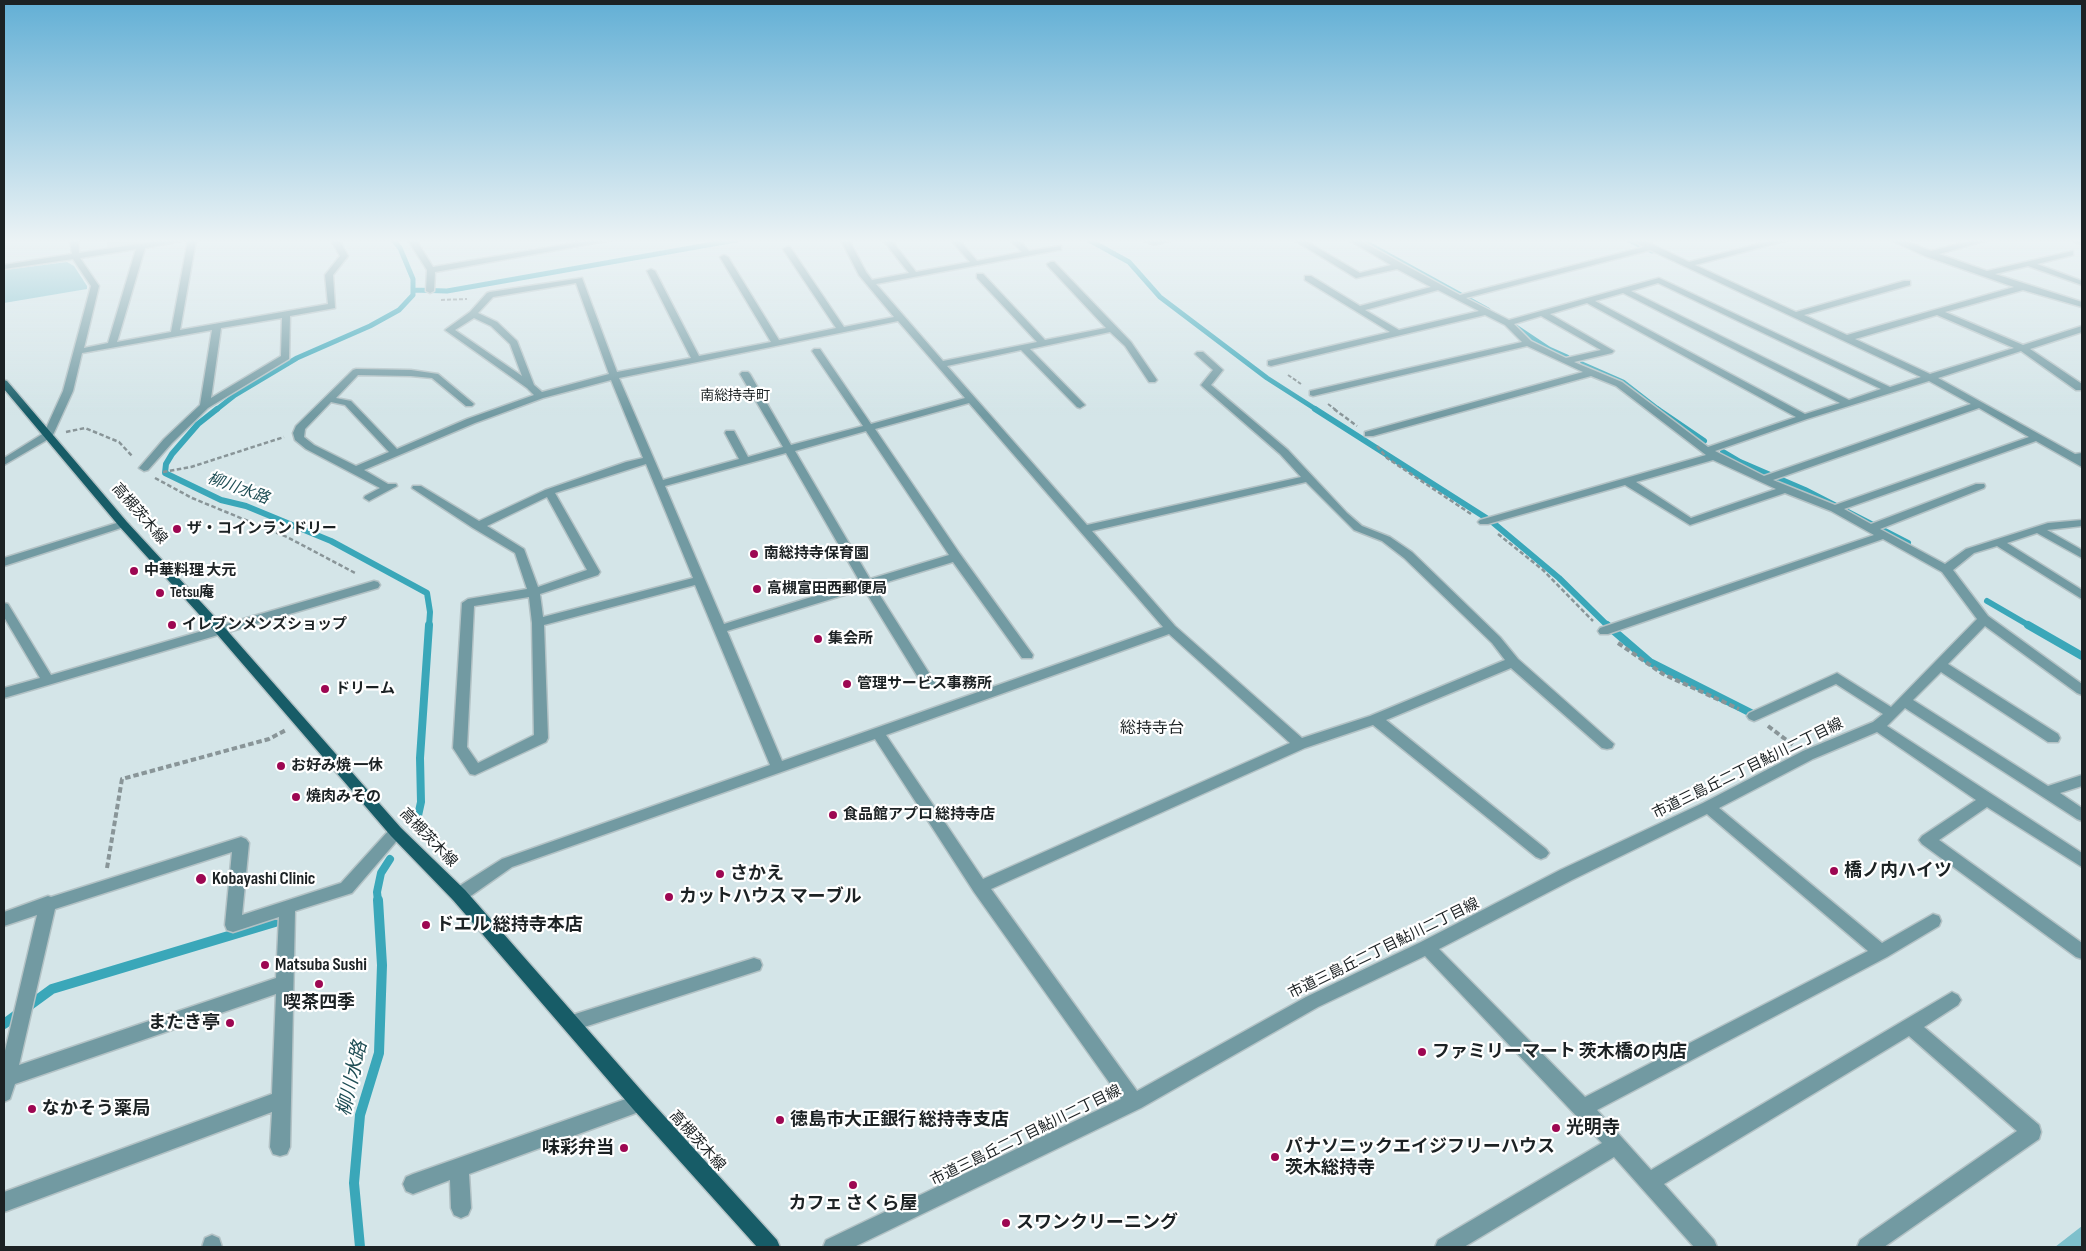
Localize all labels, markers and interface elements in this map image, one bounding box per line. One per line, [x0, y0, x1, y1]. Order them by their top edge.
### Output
district label: 南総持寺町 [700, 388, 770, 404]
water label: 柳川水路 [205, 469, 271, 509]
street label: 高槻茨木線 [108, 480, 170, 548]
place label: ザ・コインランドリー [187, 520, 337, 538]
marker: ザ・コインランドリー [171, 523, 183, 535]
place label: 南総持寺保育園 [764, 545, 869, 563]
marker: 南総持寺保育園 [748, 548, 760, 560]
place label: 中華料理 大元 [144, 562, 236, 580]
marker: 中華料理 大元 [128, 565, 140, 577]
place label: 高槻富田西郵便局 [767, 580, 887, 598]
marker: 高槻富田西郵便局 [751, 583, 763, 595]
place label: Tetsu庵 [170, 584, 214, 602]
marker: Tetsu庵 [154, 587, 166, 599]
place label: イレブンメンズショップ [182, 616, 347, 634]
marker: イレブンメンズショップ [166, 619, 178, 631]
place label: 集会所 [828, 630, 873, 648]
marker: 集会所 [812, 633, 824, 645]
place label: 管理サービス事務所 [857, 675, 992, 693]
marker: 管理サービス事務所 [841, 678, 853, 690]
place label: ドリーム [335, 680, 395, 698]
marker: ドリーム [319, 683, 331, 695]
street label: 市道三島丘二丁目鮎川二丁目線 [1650, 715, 1846, 823]
district label: 総持寺台 [1120, 719, 1184, 739]
place label: お好み焼 一休 [291, 757, 383, 775]
marker: お好み焼 一休 [275, 760, 287, 772]
place label: 焼肉みその [306, 788, 381, 806]
marker: 焼肉みその [290, 791, 302, 803]
street label: 高槻茨木線 [395, 805, 461, 871]
place label: 食品館アプロ 総持寺店 [843, 806, 995, 824]
marker: 食品館アプロ 総持寺店 [827, 809, 839, 821]
place label: 橋ノ内ハイツ [1844, 860, 1952, 882]
place label: さかえ [730, 863, 784, 885]
marker: 橋ノ内ハイツ [1828, 865, 1840, 877]
place label: Kobayashi Clinic [212, 868, 315, 890]
marker: さかえ [714, 868, 726, 880]
marker: Kobayashi Clinic [194, 872, 208, 886]
place label: カットハウス マーブル [679, 886, 862, 908]
marker: カットハウス マーブル [663, 891, 675, 903]
street label: 市道三島丘二丁目鮎川二丁目線 [1286, 895, 1482, 1003]
place label: ドエル 総持寺本店 [436, 914, 583, 936]
marker: ドエル 総持寺本店 [420, 919, 432, 931]
place label: Matsuba Sushi [275, 954, 367, 976]
marker: Matsuba Sushi [259, 959, 271, 971]
marker: 喫茶四季 [313, 978, 325, 990]
place label: 喫茶四季 [283, 992, 355, 1014]
place label: またき亭 [148, 1012, 220, 1034]
marker: またき亭 [224, 1017, 236, 1029]
water label: 柳川水路 [333, 1039, 373, 1119]
place label: ファミリーマート 茨木橋の内店 [1432, 1041, 1687, 1063]
marker: ファミリーマート 茨木橋の内店 [1416, 1046, 1428, 1058]
street label: 市道三島丘二丁目鮎川二丁目線 [928, 1082, 1124, 1190]
place label: なかそう薬局 [42, 1098, 150, 1120]
marker: なかそう薬局 [26, 1103, 38, 1115]
street label: 高槻茨木線 [665, 1107, 729, 1175]
place label: 徳島市大正銀行 総持寺支店 [790, 1109, 1009, 1131]
marker: 徳島市大正銀行 総持寺支店 [774, 1114, 786, 1126]
place label: 光明寺 [1566, 1117, 1620, 1139]
marker: 光明寺 [1550, 1122, 1562, 1134]
place label: パナソニックエイジフリーハウス 茨木総持寺 [1285, 1136, 1555, 1178]
place label: 味彩弁当 [542, 1137, 614, 1159]
marker: 味彩弁当 [618, 1142, 630, 1154]
marker: パナソニックエイジフリーハウス 茨木総持寺 [1269, 1151, 1281, 1163]
marker: カフェ さくら屋 [847, 1179, 859, 1191]
place label: カフェ さくら屋 [789, 1193, 917, 1215]
place label: スワンクリーニング [1016, 1212, 1178, 1234]
marker: スワンクリーニング [1000, 1217, 1012, 1229]

